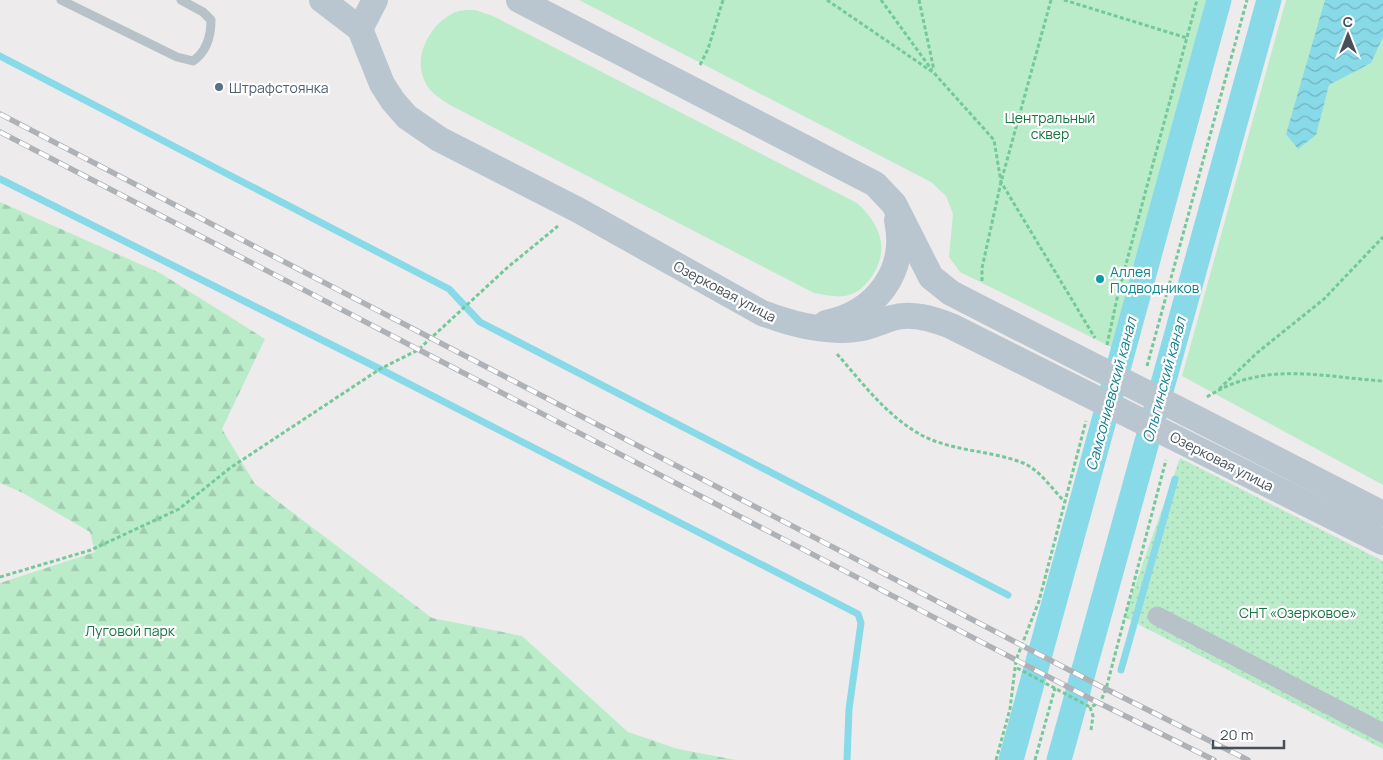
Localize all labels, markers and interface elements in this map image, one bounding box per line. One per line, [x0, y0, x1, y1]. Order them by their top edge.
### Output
north arrow [1323, 10, 1373, 60]
text: С [1343, 12, 1353, 31]
place label: Штрафстоянка [229, 78, 328, 97]
marker: Штрафстоянка [213, 81, 225, 93]
park label: Центральный сквер [1005, 108, 1095, 143]
street label: Озерковая улица [670, 256, 780, 326]
place label: Аллея Подводников [1110, 262, 1200, 297]
marker: Аллея Подводников [1094, 273, 1106, 285]
water label: Самсониевский канал [1080, 314, 1142, 473]
water label: Ольгинский канал [1137, 314, 1191, 445]
street label: Озерковая улица [1167, 427, 1277, 495]
park label: СНТ «Озерковое» [1239, 603, 1357, 622]
park label: Луговой парк [85, 621, 176, 640]
scale bar [1213, 718, 1284, 750]
text: 20 m [1220, 724, 1253, 745]

